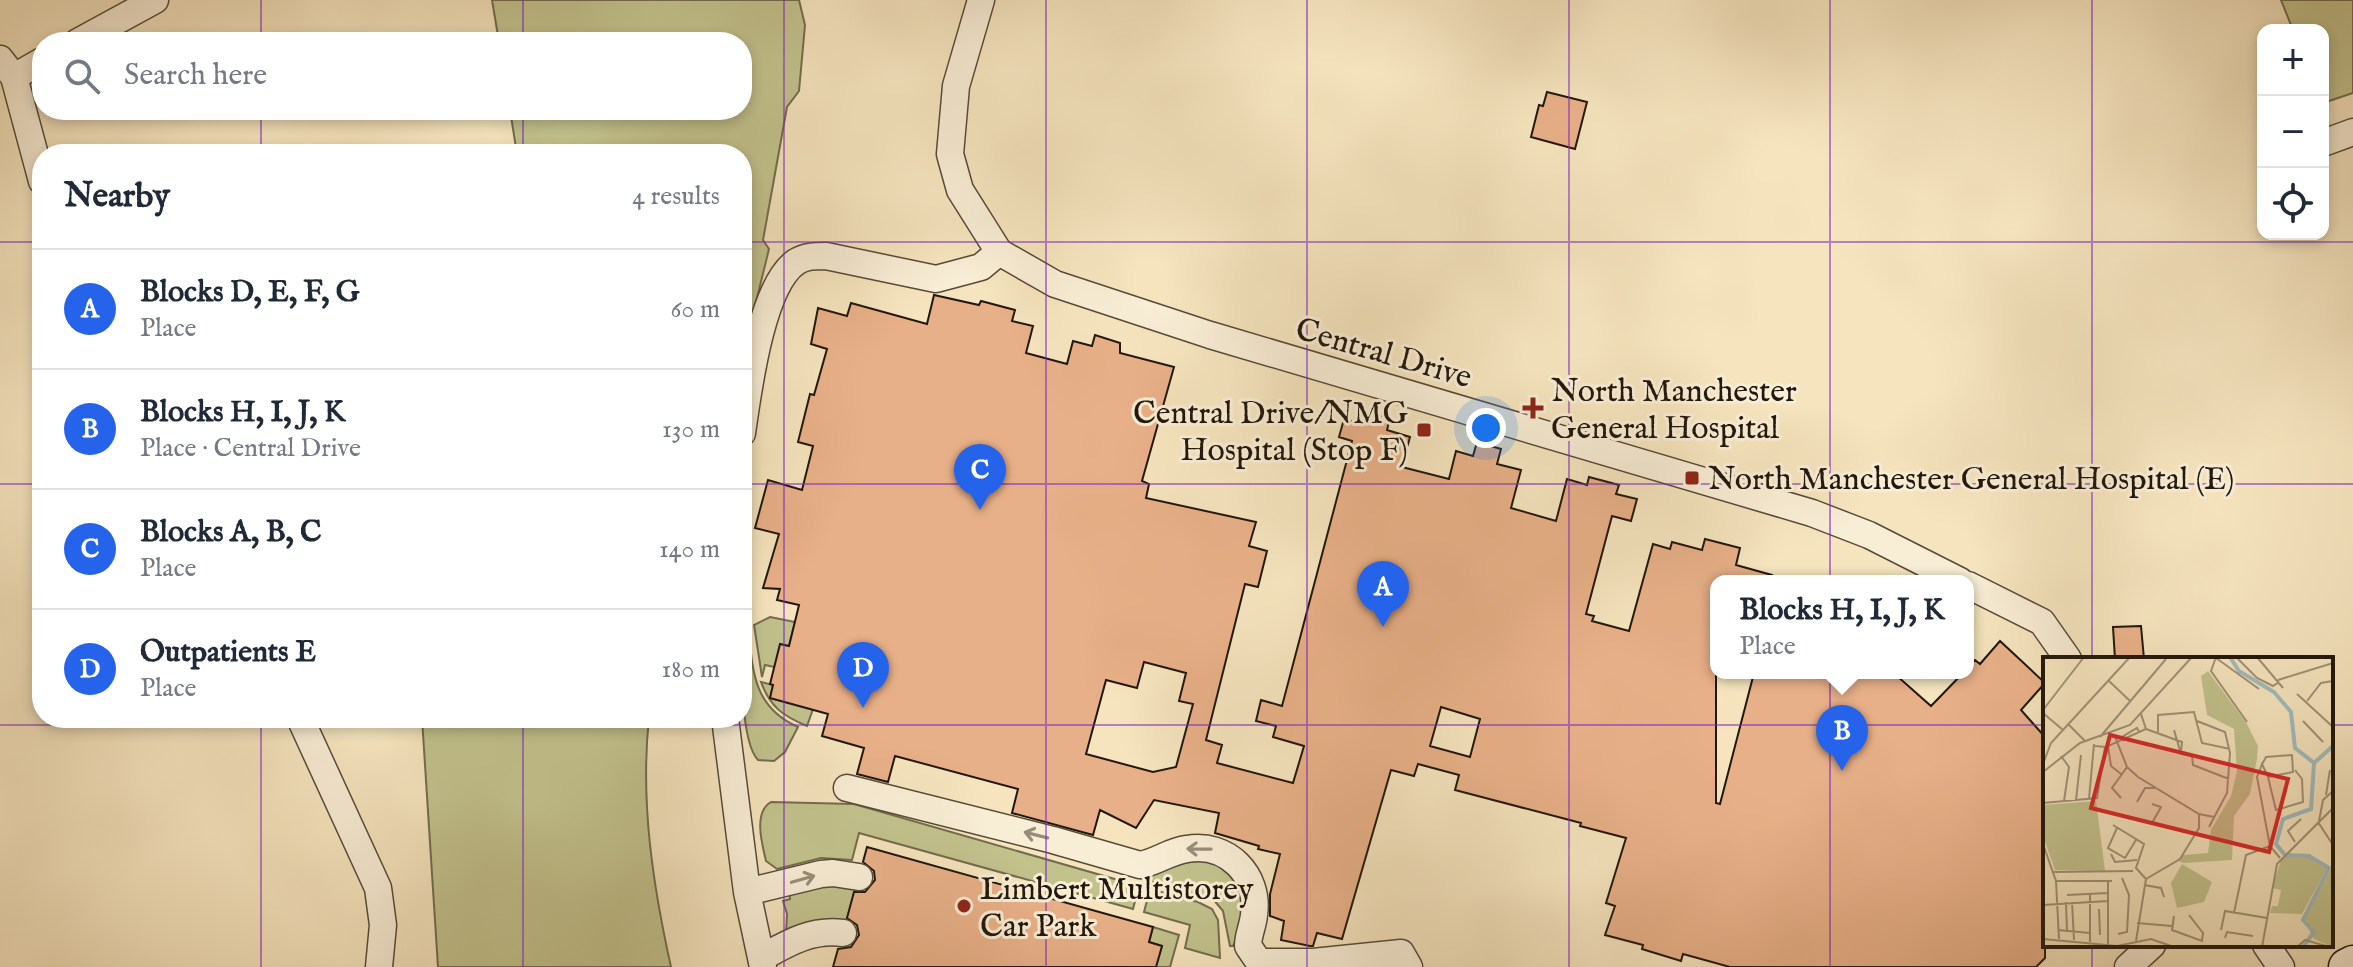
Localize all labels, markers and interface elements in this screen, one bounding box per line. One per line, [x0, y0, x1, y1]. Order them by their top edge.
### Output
map controls [2257, 24, 2329, 240]
button: + [2257, 24, 2329, 96]
search box [32, 32, 752, 120]
icon: search [60, 54, 104, 98]
text: Search here [124, 57, 267, 95]
button: − [2257, 96, 2329, 168]
button: locate [2257, 168, 2329, 240]
text: Nearby [64, 175, 170, 218]
text: 4 results [632, 180, 720, 213]
text: Blocks D, E, F, G [140, 274, 360, 312]
text: A [81, 293, 99, 326]
text: 60 m [671, 293, 720, 326]
street label: Central Drive [1290, 310, 1476, 399]
text: Place [140, 312, 196, 345]
place label: North Manchester General Hospital [1551, 372, 1797, 450]
text: Blocks H, I, J, K [140, 394, 345, 432]
place label: Central Drive/NMG Hospital (Stop F) [1133, 394, 1409, 472]
marker: North Manchester General Hospital [1522, 397, 1544, 419]
your location [1466, 408, 1506, 448]
text: B [81, 413, 99, 446]
text: 130 m [662, 413, 720, 446]
marker: Central Drive/NMG Hospital (Stop F) [1415, 421, 1433, 439]
text: Place · Central Drive [140, 432, 361, 465]
pin: C [954, 444, 1006, 510]
place label: North Manchester General Hospital (E) [1708, 460, 2234, 501]
marker: North Manchester General Hospital (E) [1683, 469, 1701, 487]
text: Blocks A, B, C [140, 514, 321, 552]
text: C [81, 533, 99, 566]
text: 140 m [659, 533, 720, 566]
text: Place [140, 552, 196, 585]
pin: A [1357, 561, 1409, 627]
popup [1710, 575, 1974, 679]
text: Blocks H, I, J, K [1739, 592, 1945, 630]
text: Place [1739, 630, 1796, 663]
text: Outpatients E [140, 634, 316, 672]
pin: D [837, 642, 889, 708]
text: D [80, 653, 100, 686]
text: 180 m [662, 653, 720, 686]
inset map [2043, 657, 2333, 947]
text: Place [140, 672, 196, 705]
pin: B [1816, 705, 1868, 771]
one-way arrow [1023, 827, 1049, 842]
one-way arrow [1186, 841, 1213, 857]
one-way arrow [789, 870, 815, 885]
place label: Limbert Multistorey Car Park [980, 870, 1254, 948]
marker: Limbert Multistorey Car Park [955, 897, 973, 915]

